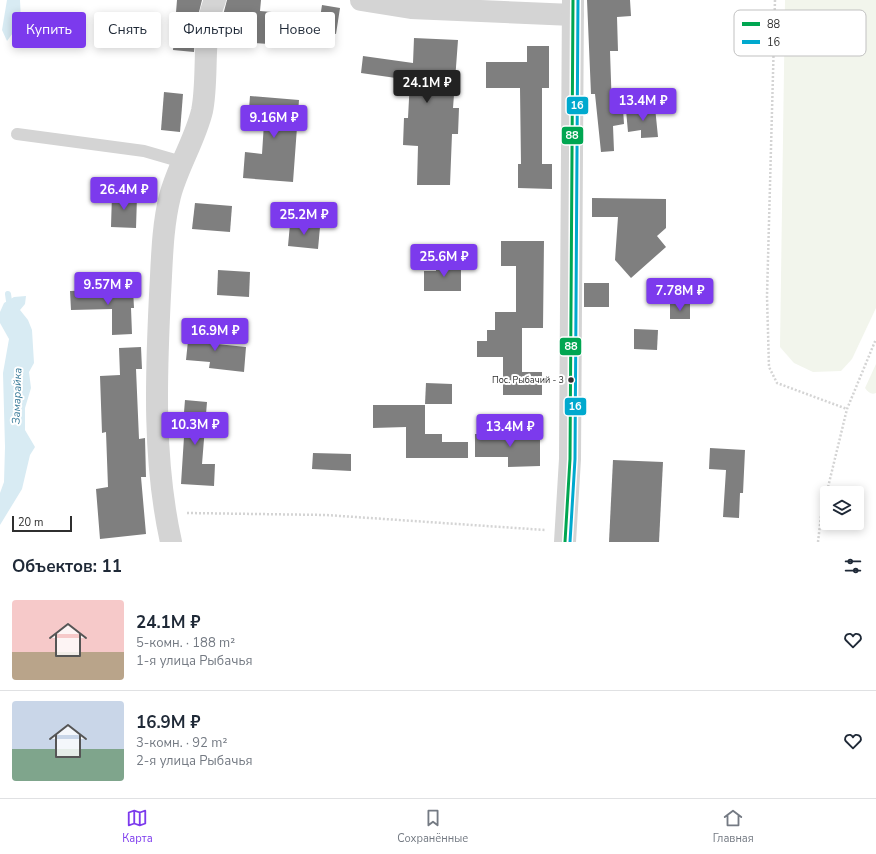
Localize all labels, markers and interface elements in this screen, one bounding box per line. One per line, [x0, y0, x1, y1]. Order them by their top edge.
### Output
legend [734, 10, 866, 56]
chip: Купить [12, 12, 86, 48]
chip: Снять [94, 12, 161, 48]
chip: Фильтры [169, 12, 257, 48]
chip: Новое [265, 12, 335, 48]
text: 88 [767, 17, 781, 32]
text: 16 [767, 35, 781, 50]
pin: 24.1M ₽ [390, 70, 464, 104]
text: 24.1M ₽ [402, 74, 452, 92]
pin: 13.4M ₽ [606, 88, 680, 122]
text: 13.4M ₽ [618, 92, 668, 110]
line badge: 16 [566, 96, 589, 115]
text: 16 [570, 98, 584, 113]
pin: 9.16M ₽ [237, 105, 311, 139]
text: 9.16M ₽ [249, 109, 299, 127]
line badge: 88 [561, 126, 584, 145]
text: 88 [565, 128, 579, 143]
pin: 26.4M ₽ [87, 177, 161, 211]
text: 26.4M ₽ [99, 181, 149, 199]
pin: 25.2M ₽ [267, 202, 341, 236]
text: 25.2M ₽ [279, 206, 329, 224]
pin: 25.6M ₽ [407, 244, 481, 278]
text: 25.6M ₽ [419, 248, 469, 266]
pin: 9.57M ₽ [71, 272, 145, 306]
text: 9.57M ₽ [83, 276, 133, 294]
pin: 7.78M ₽ [643, 278, 717, 312]
text: 7.78M ₽ [655, 282, 705, 300]
pin: 16.9M ₽ [178, 318, 252, 352]
text: 16.9M ₽ [190, 322, 240, 340]
line badge: 88 [559, 337, 582, 356]
text: 88 [564, 339, 578, 354]
water label: Замарайка [9, 367, 25, 425]
place label: Пос. Рыбачий - 3 [492, 374, 564, 386]
marker: Пос. Рыбачий - 3 [566, 375, 576, 385]
line badge: 16 [564, 397, 587, 416]
text: 16 [568, 399, 582, 414]
pin: 10.3M ₽ [158, 412, 232, 446]
pin: 13.4M ₽ [473, 414, 547, 448]
text: 10.3M ₽ [170, 416, 220, 434]
text: 13.4M ₽ [485, 418, 535, 436]
map controls [820, 486, 864, 530]
button: layers [820, 486, 864, 530]
scale bar [12, 514, 72, 533]
text: 20 m [18, 515, 43, 530]
text: Объектов: 11 [12, 555, 122, 578]
icon: filters [842, 555, 864, 577]
text: 24.1M ₽ [136, 611, 200, 634]
icon: home [44, 616, 92, 664]
icon: heart [842, 629, 864, 651]
text: 5-комн. · 188 m² [136, 634, 235, 652]
text: 1-я улица Рыбачья [136, 652, 253, 670]
text: 16.9M ₽ [136, 711, 200, 734]
icon: home [44, 717, 92, 765]
icon: heart [842, 730, 864, 752]
text: 3-комн. · 92 m² [136, 734, 227, 752]
text: 2-я улица Рыбачья [136, 752, 253, 770]
tab: Карта [122, 807, 153, 846]
tab: Сохранённые [397, 807, 468, 846]
tab: Главная [713, 807, 754, 846]

